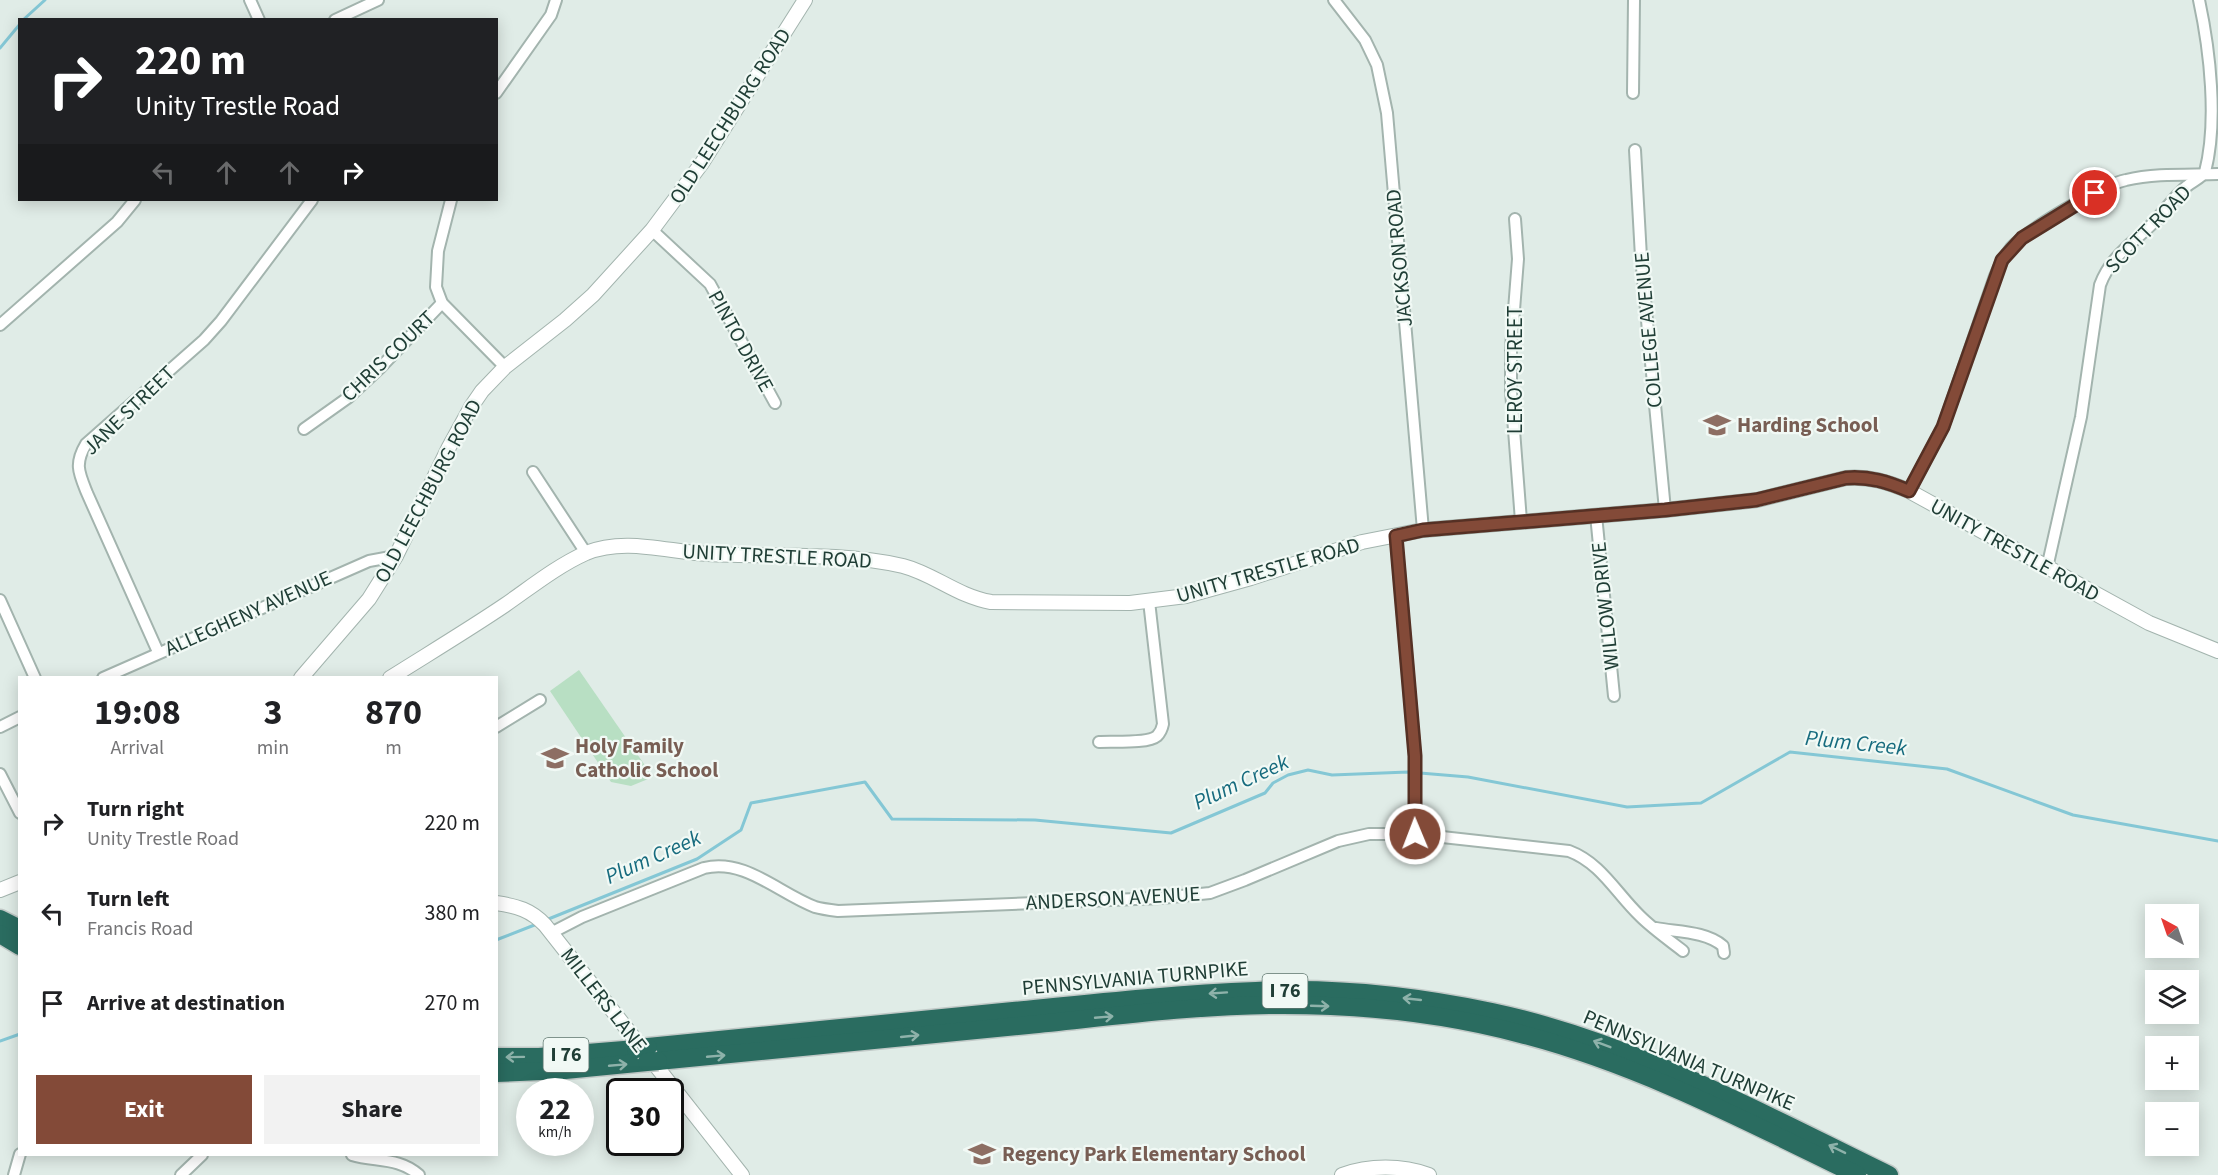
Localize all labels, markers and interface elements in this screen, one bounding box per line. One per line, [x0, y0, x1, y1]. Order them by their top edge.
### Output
street label: OLD LEECHBURG ROAD [662, 22, 798, 210]
text: 220 m [135, 31, 246, 91]
icon: right [36, 42, 114, 120]
text: Unity Trestle Road [135, 87, 340, 126]
icon: left [147, 156, 180, 189]
icon: ahead [210, 156, 243, 189]
icon: ahead [273, 156, 306, 189]
icon: right [336, 156, 369, 189]
pin [2069, 167, 2120, 218]
icon: arrive [2078, 176, 2111, 209]
street label: SCOTT ROAD [2098, 178, 2198, 280]
street label: JACKSON ROAD [1378, 188, 1420, 328]
street label: COLLEGE AVENUE [1626, 251, 1670, 409]
street label: PINTO DRIVE [701, 285, 781, 397]
street label: CHRIS COURT [334, 303, 442, 409]
street label: LEROY STREET [1500, 306, 1530, 434]
street label: JANE STREET [76, 358, 182, 462]
street label: OLD LEECHBURG ROAD [367, 394, 489, 588]
school or university icon: Harding School [1702, 410, 1732, 440]
place label: Harding School [1737, 410, 1878, 440]
street label: UNITY TRESTLE ROAD [1925, 491, 2105, 609]
street label: UNITY TRESTLE ROAD [1173, 529, 1363, 611]
street label: UNITY TRESTLE ROAD [682, 536, 872, 576]
street label: WILLOW DRIVE [1583, 540, 1627, 672]
street label: ALLEGHENY AVENUE [160, 563, 336, 663]
text: 19:08 [94, 687, 181, 738]
text: 3 [263, 687, 282, 738]
text: 870 [365, 687, 422, 738]
water label: Plum Creek [1804, 722, 1909, 764]
place label: Holy Family Catholic School [575, 731, 718, 785]
text: Arrival [110, 734, 164, 762]
text: min [257, 734, 289, 762]
text: m [385, 734, 402, 762]
school or university icon: Holy Family Catholic School [540, 743, 570, 773]
water label: Plum Creek [1188, 746, 1294, 818]
text: Turn right [87, 793, 184, 825]
position arrow [1383, 802, 1447, 866]
icon: right [36, 807, 69, 840]
text: 220 m [425, 807, 480, 839]
water label: Plum Creek [600, 821, 707, 892]
text: Unity Trestle Road [87, 825, 239, 853]
street label: ANDERSON AVENUE [1025, 878, 1201, 918]
text: Turn left [87, 883, 169, 915]
icon: left [36, 897, 69, 930]
text: 380 m [425, 897, 480, 929]
north arrow [2145, 904, 2199, 958]
map controls [2145, 904, 2199, 1156]
text: Francis Road [87, 915, 193, 943]
street label: MILLERS LANE [553, 941, 655, 1059]
street label: PENNSYLVANIA TURNPIKE [1020, 953, 1250, 1003]
button: layers [2145, 970, 2199, 1024]
road number: I 76 [1262, 974, 1308, 1008]
icon: arrive [36, 987, 69, 1020]
text: Arrive at destination [87, 987, 285, 1019]
text: 270 m [425, 987, 480, 1019]
one-way arrow [1208, 988, 1228, 999]
one-way arrow [1403, 993, 1423, 1004]
one-way arrow [1309, 1000, 1329, 1011]
street label: PENNSYLVANIA TURNPIKE [1579, 1002, 1799, 1118]
one-way arrow [1094, 1011, 1114, 1022]
one-way arrow [900, 1030, 920, 1041]
button: + [2145, 1036, 2199, 1090]
one-way arrow [1593, 1037, 1611, 1048]
road number: I 76 [544, 1038, 588, 1072]
one-way arrow [706, 1050, 726, 1061]
one-way arrow [506, 1051, 526, 1063]
one-way arrow [607, 1059, 627, 1070]
button: Exit [36, 1075, 252, 1144]
button: Share [264, 1075, 480, 1144]
speed limit sign: 30 [606, 1078, 684, 1156]
text: 22 [539, 1088, 571, 1131]
button: − [2145, 1102, 2199, 1156]
text: km/h [538, 1122, 572, 1143]
school or university icon: Regency Park Elementary School [967, 1139, 997, 1169]
place label: Regency Park Elementary School [1002, 1139, 1305, 1169]
one-way arrow [1828, 1143, 1846, 1155]

